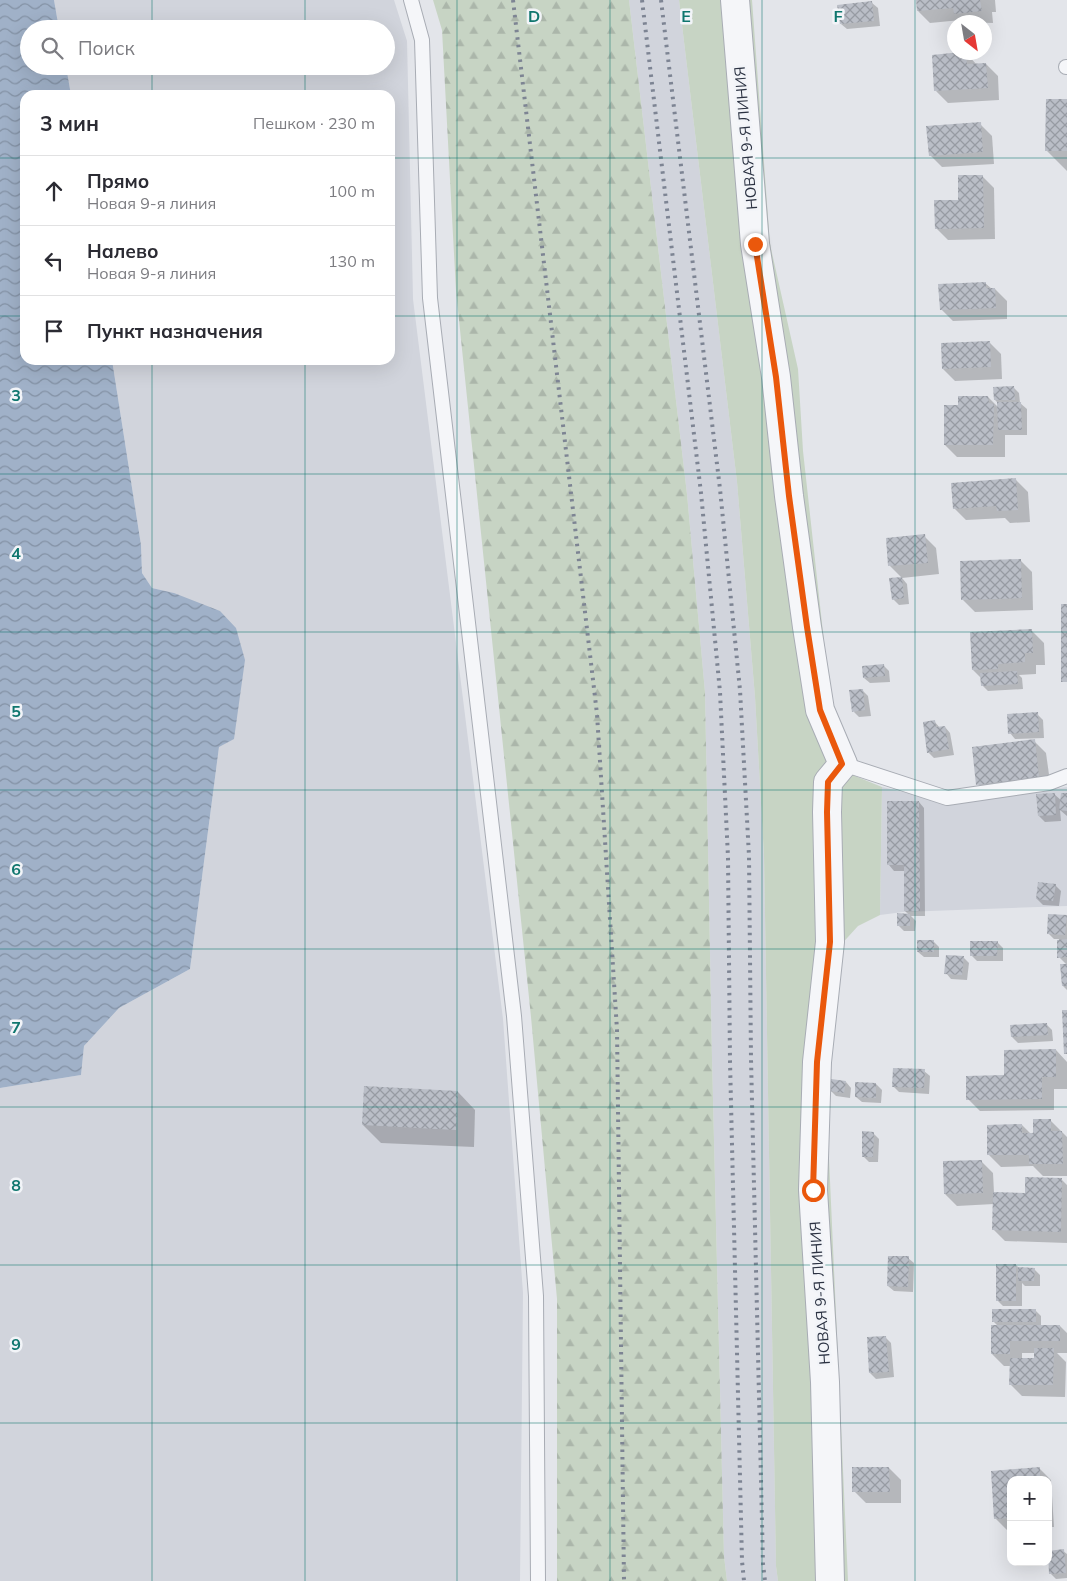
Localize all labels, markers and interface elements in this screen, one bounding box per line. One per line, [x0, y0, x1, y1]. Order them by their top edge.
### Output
text: D [528, 6, 540, 26]
text: E [681, 6, 691, 26]
text: F [833, 6, 843, 26]
north arrow [947, 15, 992, 60]
search box [20, 20, 395, 75]
icon: search [38, 34, 66, 62]
text: Поиск [78, 36, 135, 60]
street label: НОВАЯ 9-Я ЛИНИЯ [730, 66, 761, 210]
text: 3 мин [40, 110, 99, 136]
text: Пешком · 230 m [253, 113, 375, 133]
text: Прямо [87, 169, 149, 193]
icon: ahead [40, 177, 68, 205]
text: 100 m [328, 181, 375, 201]
text: Новая 9-я линия [87, 193, 216, 213]
route end [744, 233, 767, 256]
text: Налево [87, 239, 159, 263]
icon: left [40, 247, 68, 275]
text: 130 m [328, 251, 375, 271]
text: Новая 9-я линия [87, 263, 216, 283]
icon: arrive [40, 317, 68, 345]
text: Пункт назначения [87, 319, 263, 343]
text: 3 [11, 385, 21, 405]
text: 4 [11, 543, 21, 563]
text: 5 [11, 701, 21, 721]
text: 6 [11, 859, 21, 879]
text: 7 [11, 1017, 21, 1037]
text: 8 [11, 1175, 21, 1195]
route start [802, 1179, 825, 1202]
street label: НОВАЯ 9-Я ЛИНИЯ [805, 1221, 834, 1365]
text: 9 [11, 1334, 21, 1354]
map controls [1007, 1476, 1052, 1566]
button: + [1007, 1476, 1052, 1521]
button: − [1007, 1521, 1052, 1566]

